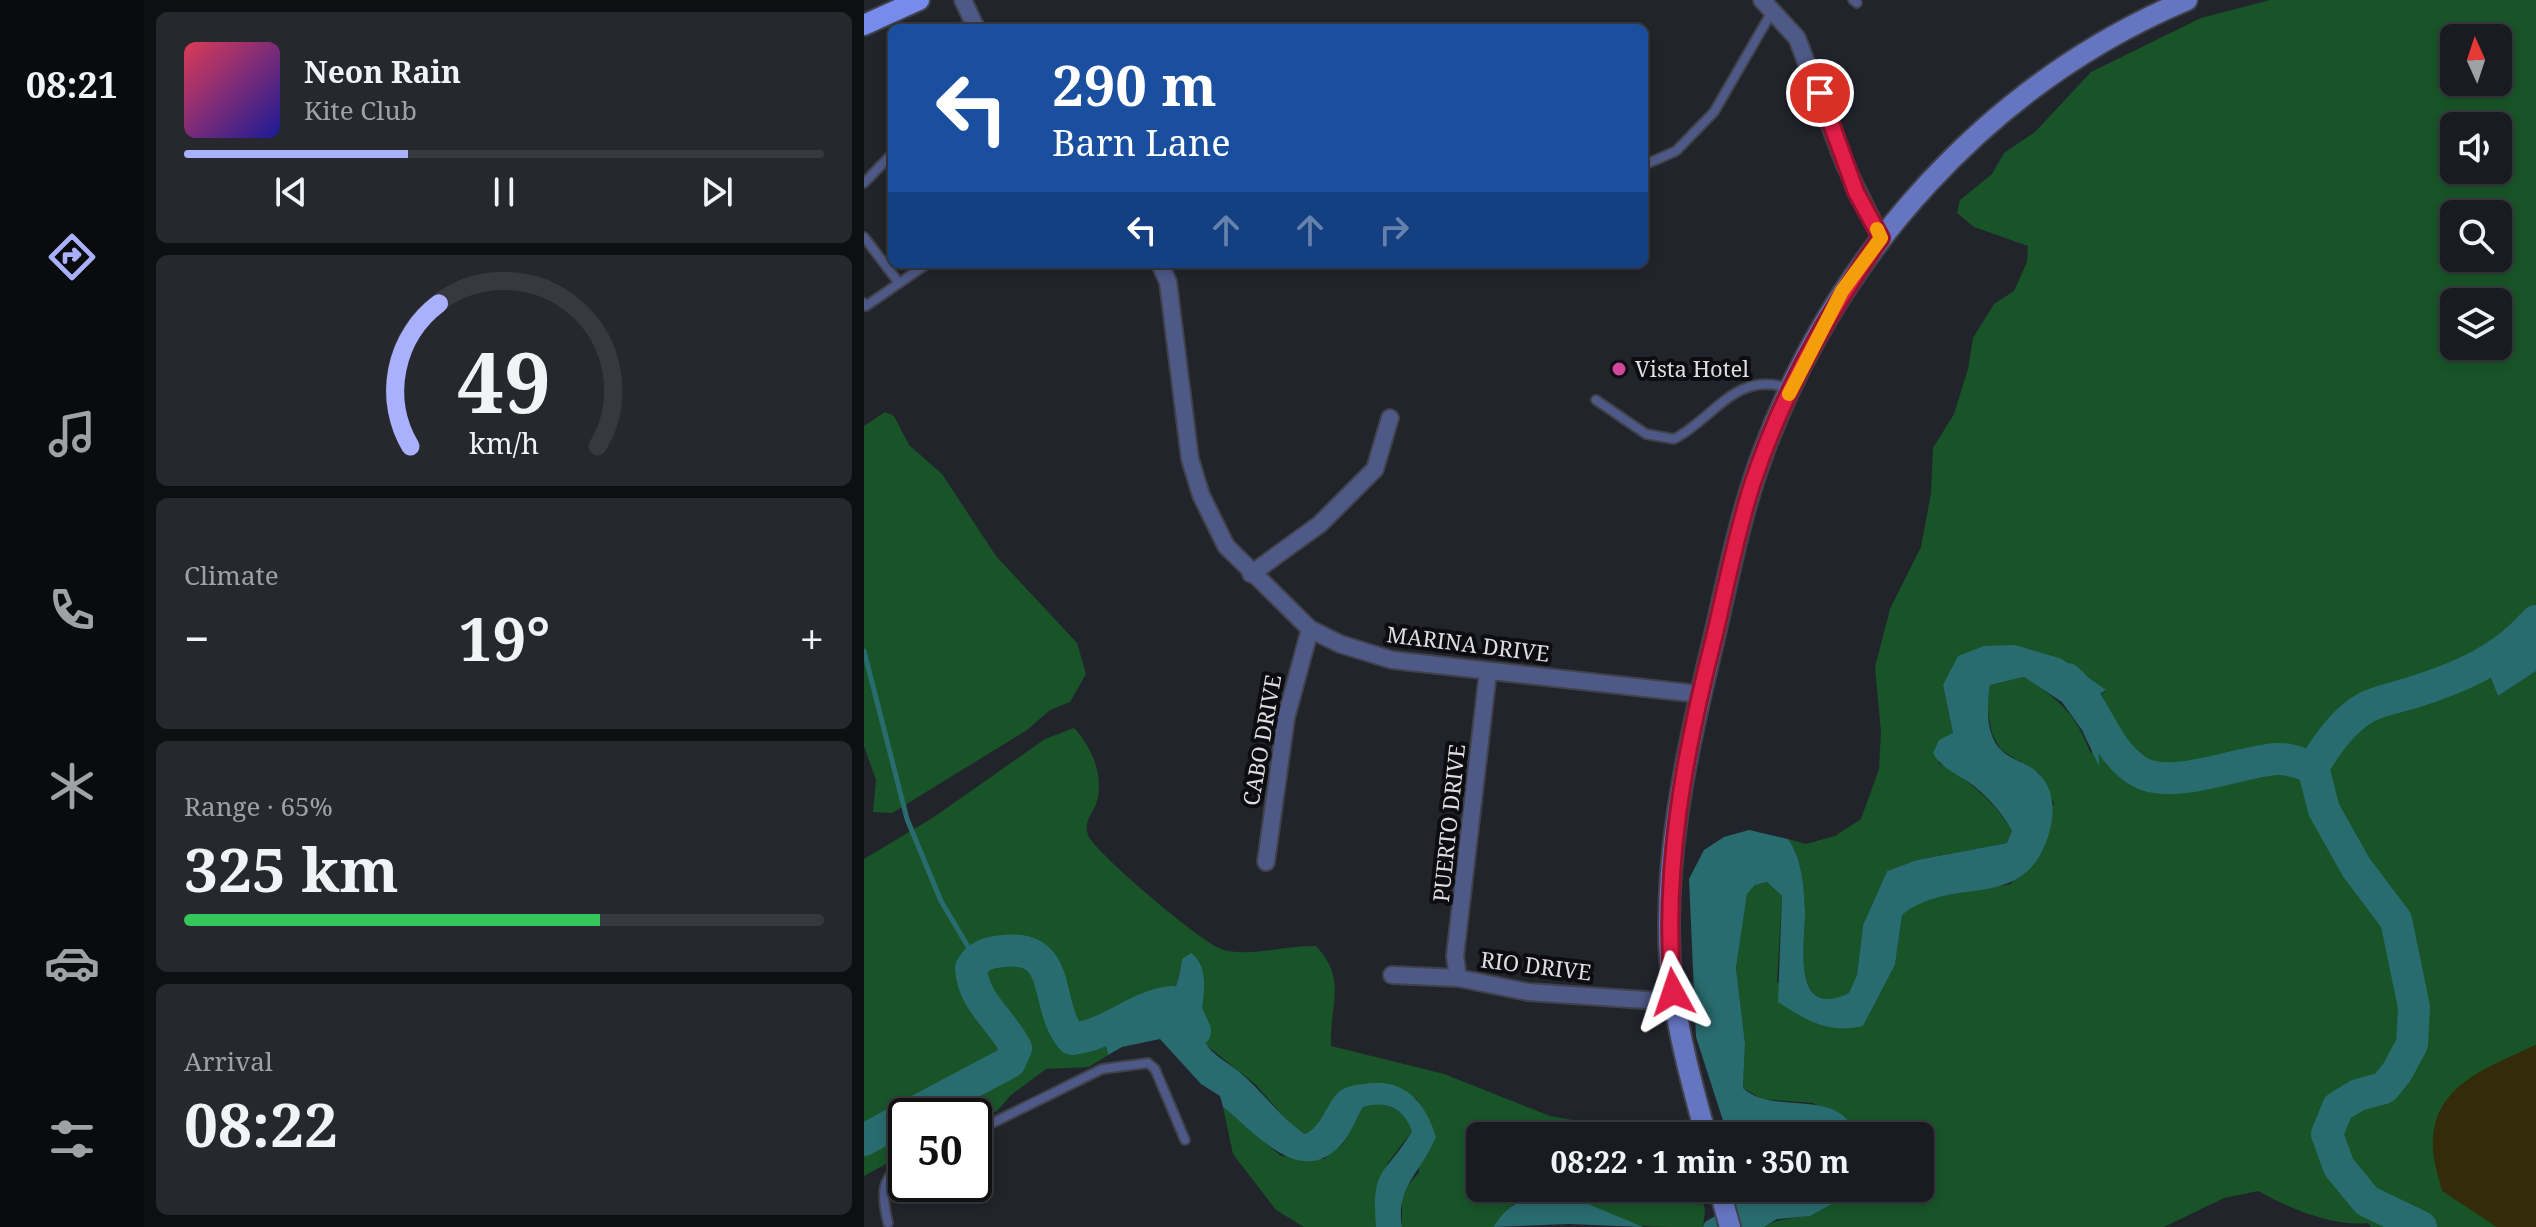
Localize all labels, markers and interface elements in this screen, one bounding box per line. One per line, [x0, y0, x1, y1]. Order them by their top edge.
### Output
north arrow [2440, 24, 2512, 96]
map controls [2440, 24, 2512, 360]
text: 290 m [1052, 46, 1217, 122]
text: Neon Rain [304, 51, 461, 92]
icon: left [920, 56, 1024, 160]
pin [1786, 59, 1854, 127]
text: 08:21 [26, 60, 118, 109]
icon: arrive [1798, 71, 1842, 115]
text: Kite Club [304, 92, 417, 128]
button: sound [2440, 112, 2512, 184]
text: Barn Lane [1052, 118, 1231, 167]
icon: previous [269, 170, 313, 214]
icon: pause [482, 170, 526, 214]
icon: next [695, 170, 739, 214]
button: search [2440, 200, 2512, 272]
icon: left [1120, 208, 1164, 252]
icon: ahead [1204, 208, 1248, 252]
icon: ahead [1288, 208, 1332, 252]
icon: right [1372, 208, 1416, 252]
icon: directions [44, 229, 100, 285]
button: layers [2440, 288, 2512, 360]
text: 49 [457, 323, 551, 436]
place label: Vista Hotel [1635, 353, 1749, 383]
marker: Vista Hotel [1610, 360, 1628, 378]
icon: music [44, 406, 100, 462]
text: km/h [469, 423, 539, 462]
text: Climate [184, 557, 279, 593]
icon: phone [44, 582, 100, 638]
text: 19° [459, 597, 550, 679]
text: − [184, 608, 209, 668]
text: + [799, 608, 824, 668]
street label: MARINA DRIVE [1385, 618, 1551, 668]
street label: CABO DRIVE [1235, 672, 1287, 808]
street label: PUERTO DRIVE [1425, 742, 1471, 903]
icon: climate [44, 758, 100, 814]
text: Range · 65% [184, 788, 333, 824]
text: 325 km [184, 828, 399, 910]
icon: car [44, 935, 100, 991]
street label: RIO DRIVE [1479, 943, 1593, 987]
position arrow [1631, 950, 1715, 1034]
text: Arrival [184, 1043, 273, 1079]
text: 08:22 [184, 1083, 338, 1165]
speed limit sign: 50 [888, 1098, 992, 1202]
icon: filters [44, 1111, 100, 1167]
text: 08:22 · 1 min · 350 m [1551, 1141, 1849, 1182]

